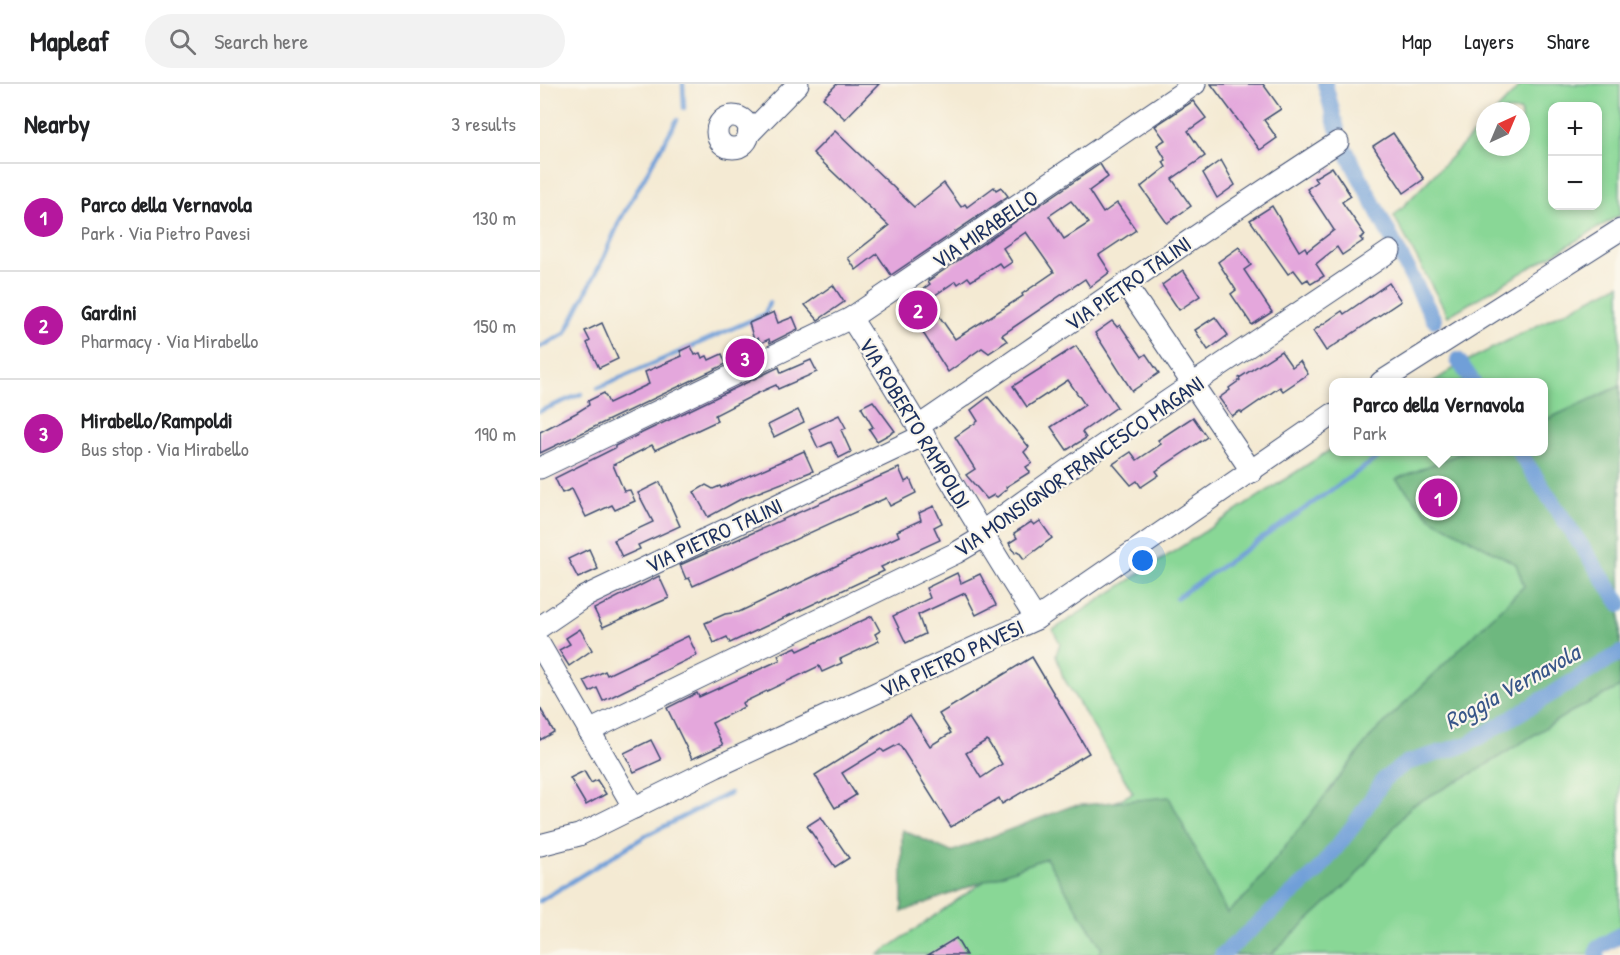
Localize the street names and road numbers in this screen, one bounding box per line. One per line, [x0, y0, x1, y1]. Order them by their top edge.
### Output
street label: VIA MIRABELLO [926, 183, 1044, 275]
street label: VIA PIETRO TALINI [1059, 228, 1197, 338]
street label: VIA ROBERTO RAMPOLDI [852, 332, 978, 514]
street label: VIA MONSIGNOR FRANCESCO MAGANI [948, 368, 1210, 564]
street label: VIA PIETRO TALINI [641, 490, 787, 580]
street label: VIA PIETRO PAVESI [875, 612, 1029, 704]

